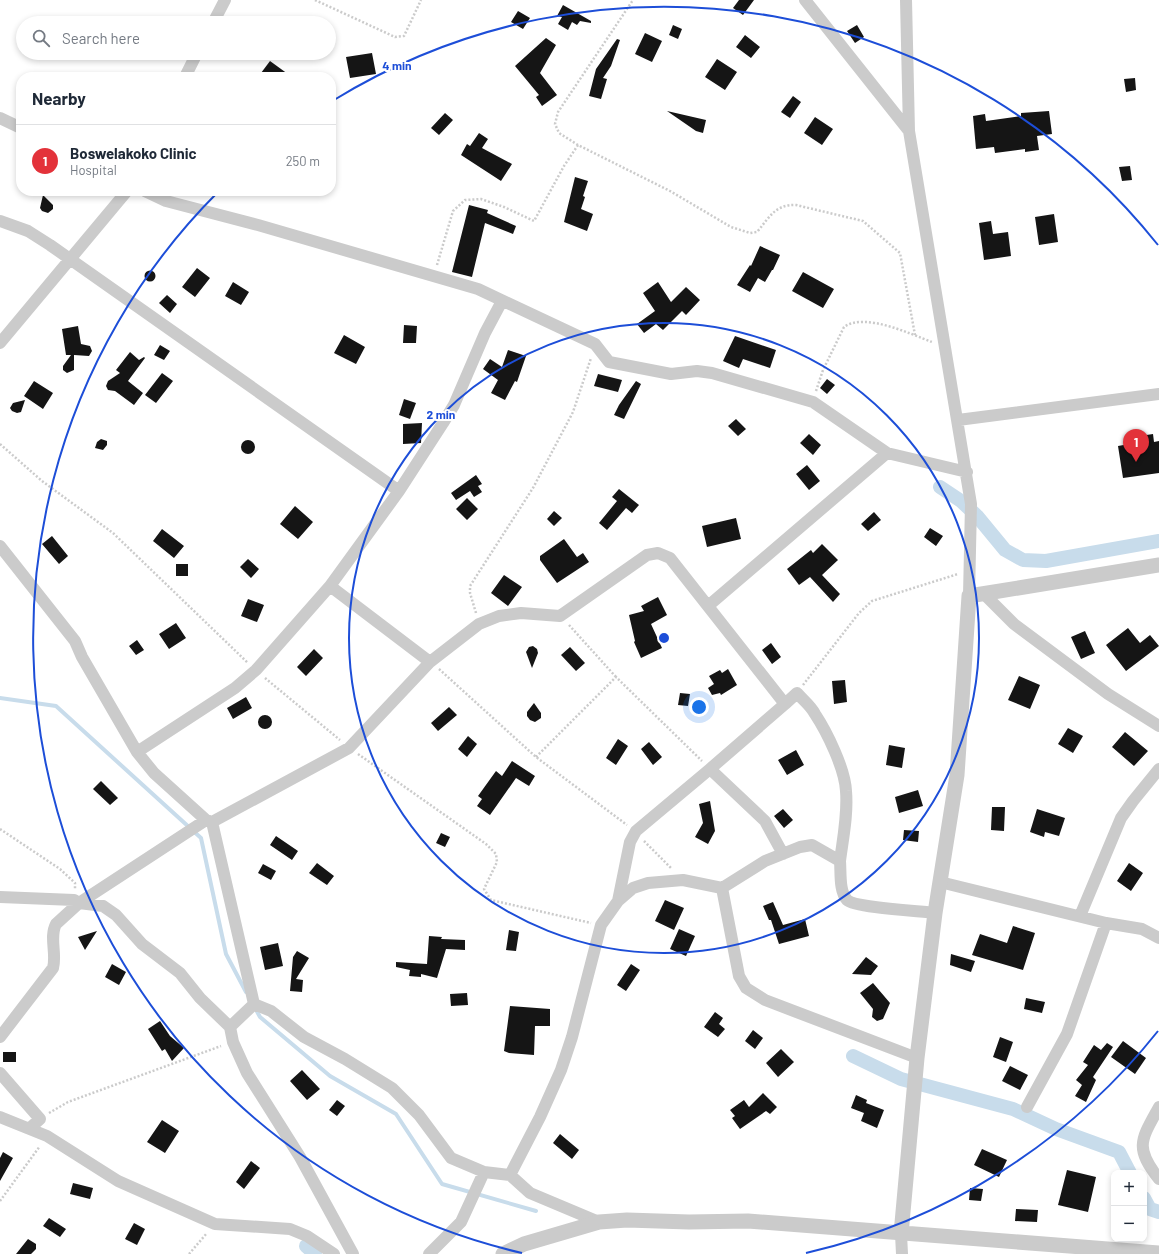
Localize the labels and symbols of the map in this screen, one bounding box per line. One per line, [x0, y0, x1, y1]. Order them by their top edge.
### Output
text: 4 min [382, 58, 412, 72]
text: 2 min [427, 407, 455, 421]
pin: 1 [1123, 429, 1149, 462]
centre of rings [657, 631, 671, 645]
your location [689, 697, 709, 717]

